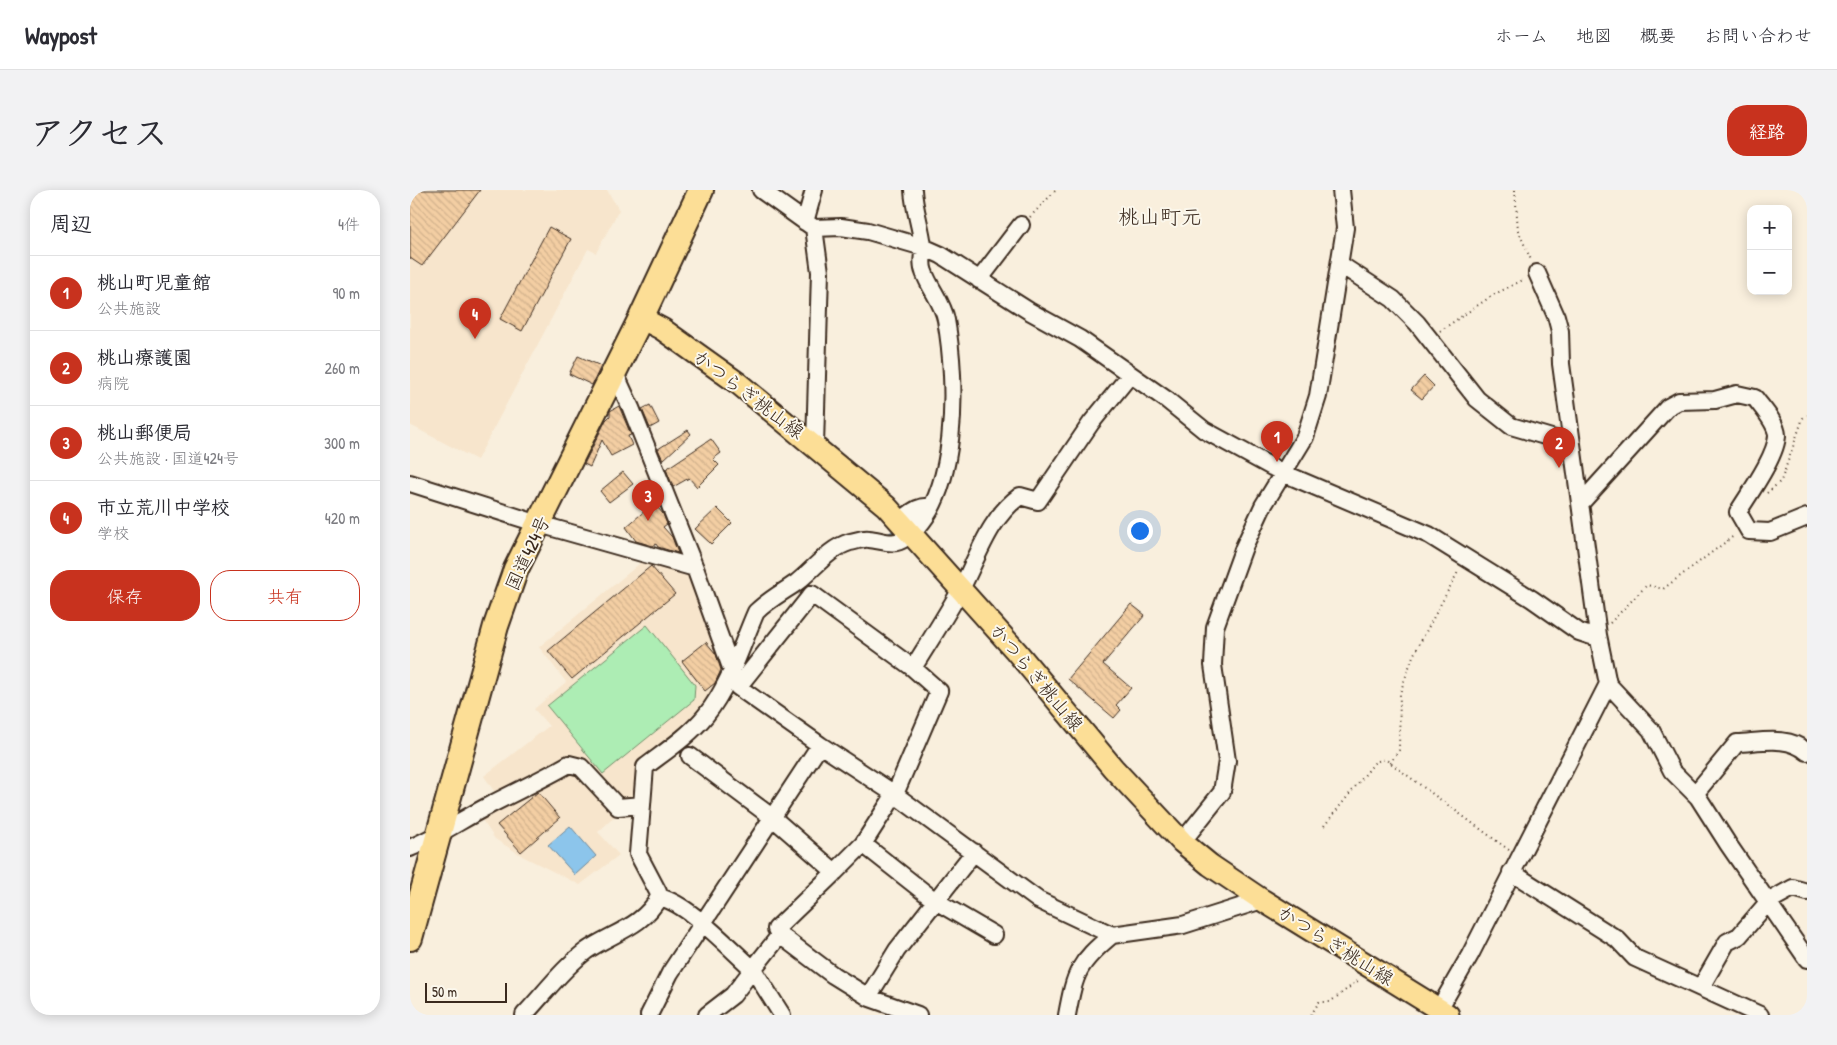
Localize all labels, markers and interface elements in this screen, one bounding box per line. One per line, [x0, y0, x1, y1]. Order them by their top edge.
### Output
text: Waypost [25, 19, 97, 51]
text: ホーム [1495, 23, 1548, 48]
text: 地図 [1576, 23, 1612, 48]
text: 概要 [1640, 23, 1676, 48]
text: お問い合わせ [1704, 23, 1812, 48]
button: 経路 [1727, 105, 1807, 156]
text: アクセス [30, 109, 168, 156]
district label: 桃山町元 [1118, 202, 1202, 231]
map controls [1747, 205, 1792, 295]
button: + [1747, 205, 1792, 250]
text: 周辺 [50, 209, 92, 238]
text: 4件 [338, 213, 360, 235]
button: − [1747, 250, 1792, 295]
text: 桃山町児童館 [97, 269, 211, 295]
text: 1 [63, 282, 69, 304]
text: 90 m [332, 282, 360, 304]
text: 公共施設 [97, 297, 161, 319]
pin: 4 [459, 298, 491, 339]
text: 桃山療護園 [97, 344, 192, 370]
street label: かつらぎ桃山線 [688, 344, 810, 444]
text: 2 [62, 357, 70, 379]
text: 260 m [324, 357, 360, 379]
text: 病院 [97, 372, 129, 394]
text: 桃山郵便局 [97, 419, 192, 445]
pin: 1 [1261, 421, 1293, 462]
pin: 2 [1543, 427, 1575, 468]
text: 3 [62, 432, 70, 454]
text: 300 m [324, 432, 360, 454]
text: 公共施設 · 国道424号 [97, 447, 239, 469]
pin: 3 [632, 480, 664, 521]
text: 市立荒川中学校 [97, 494, 230, 520]
text: 4 [63, 507, 69, 529]
text: 420 m [325, 507, 360, 529]
street label: 国道424号 [498, 511, 556, 595]
your location [1127, 518, 1153, 544]
text: 学校 [97, 522, 129, 544]
button: 保存 [50, 570, 200, 621]
button: 共有 [210, 570, 360, 621]
street label: かつらぎ桃山線 [984, 618, 1090, 736]
street label: かつらぎ桃山線 [1273, 899, 1399, 991]
scale bar [425, 980, 508, 1003]
text: 50 m [432, 982, 457, 1001]

